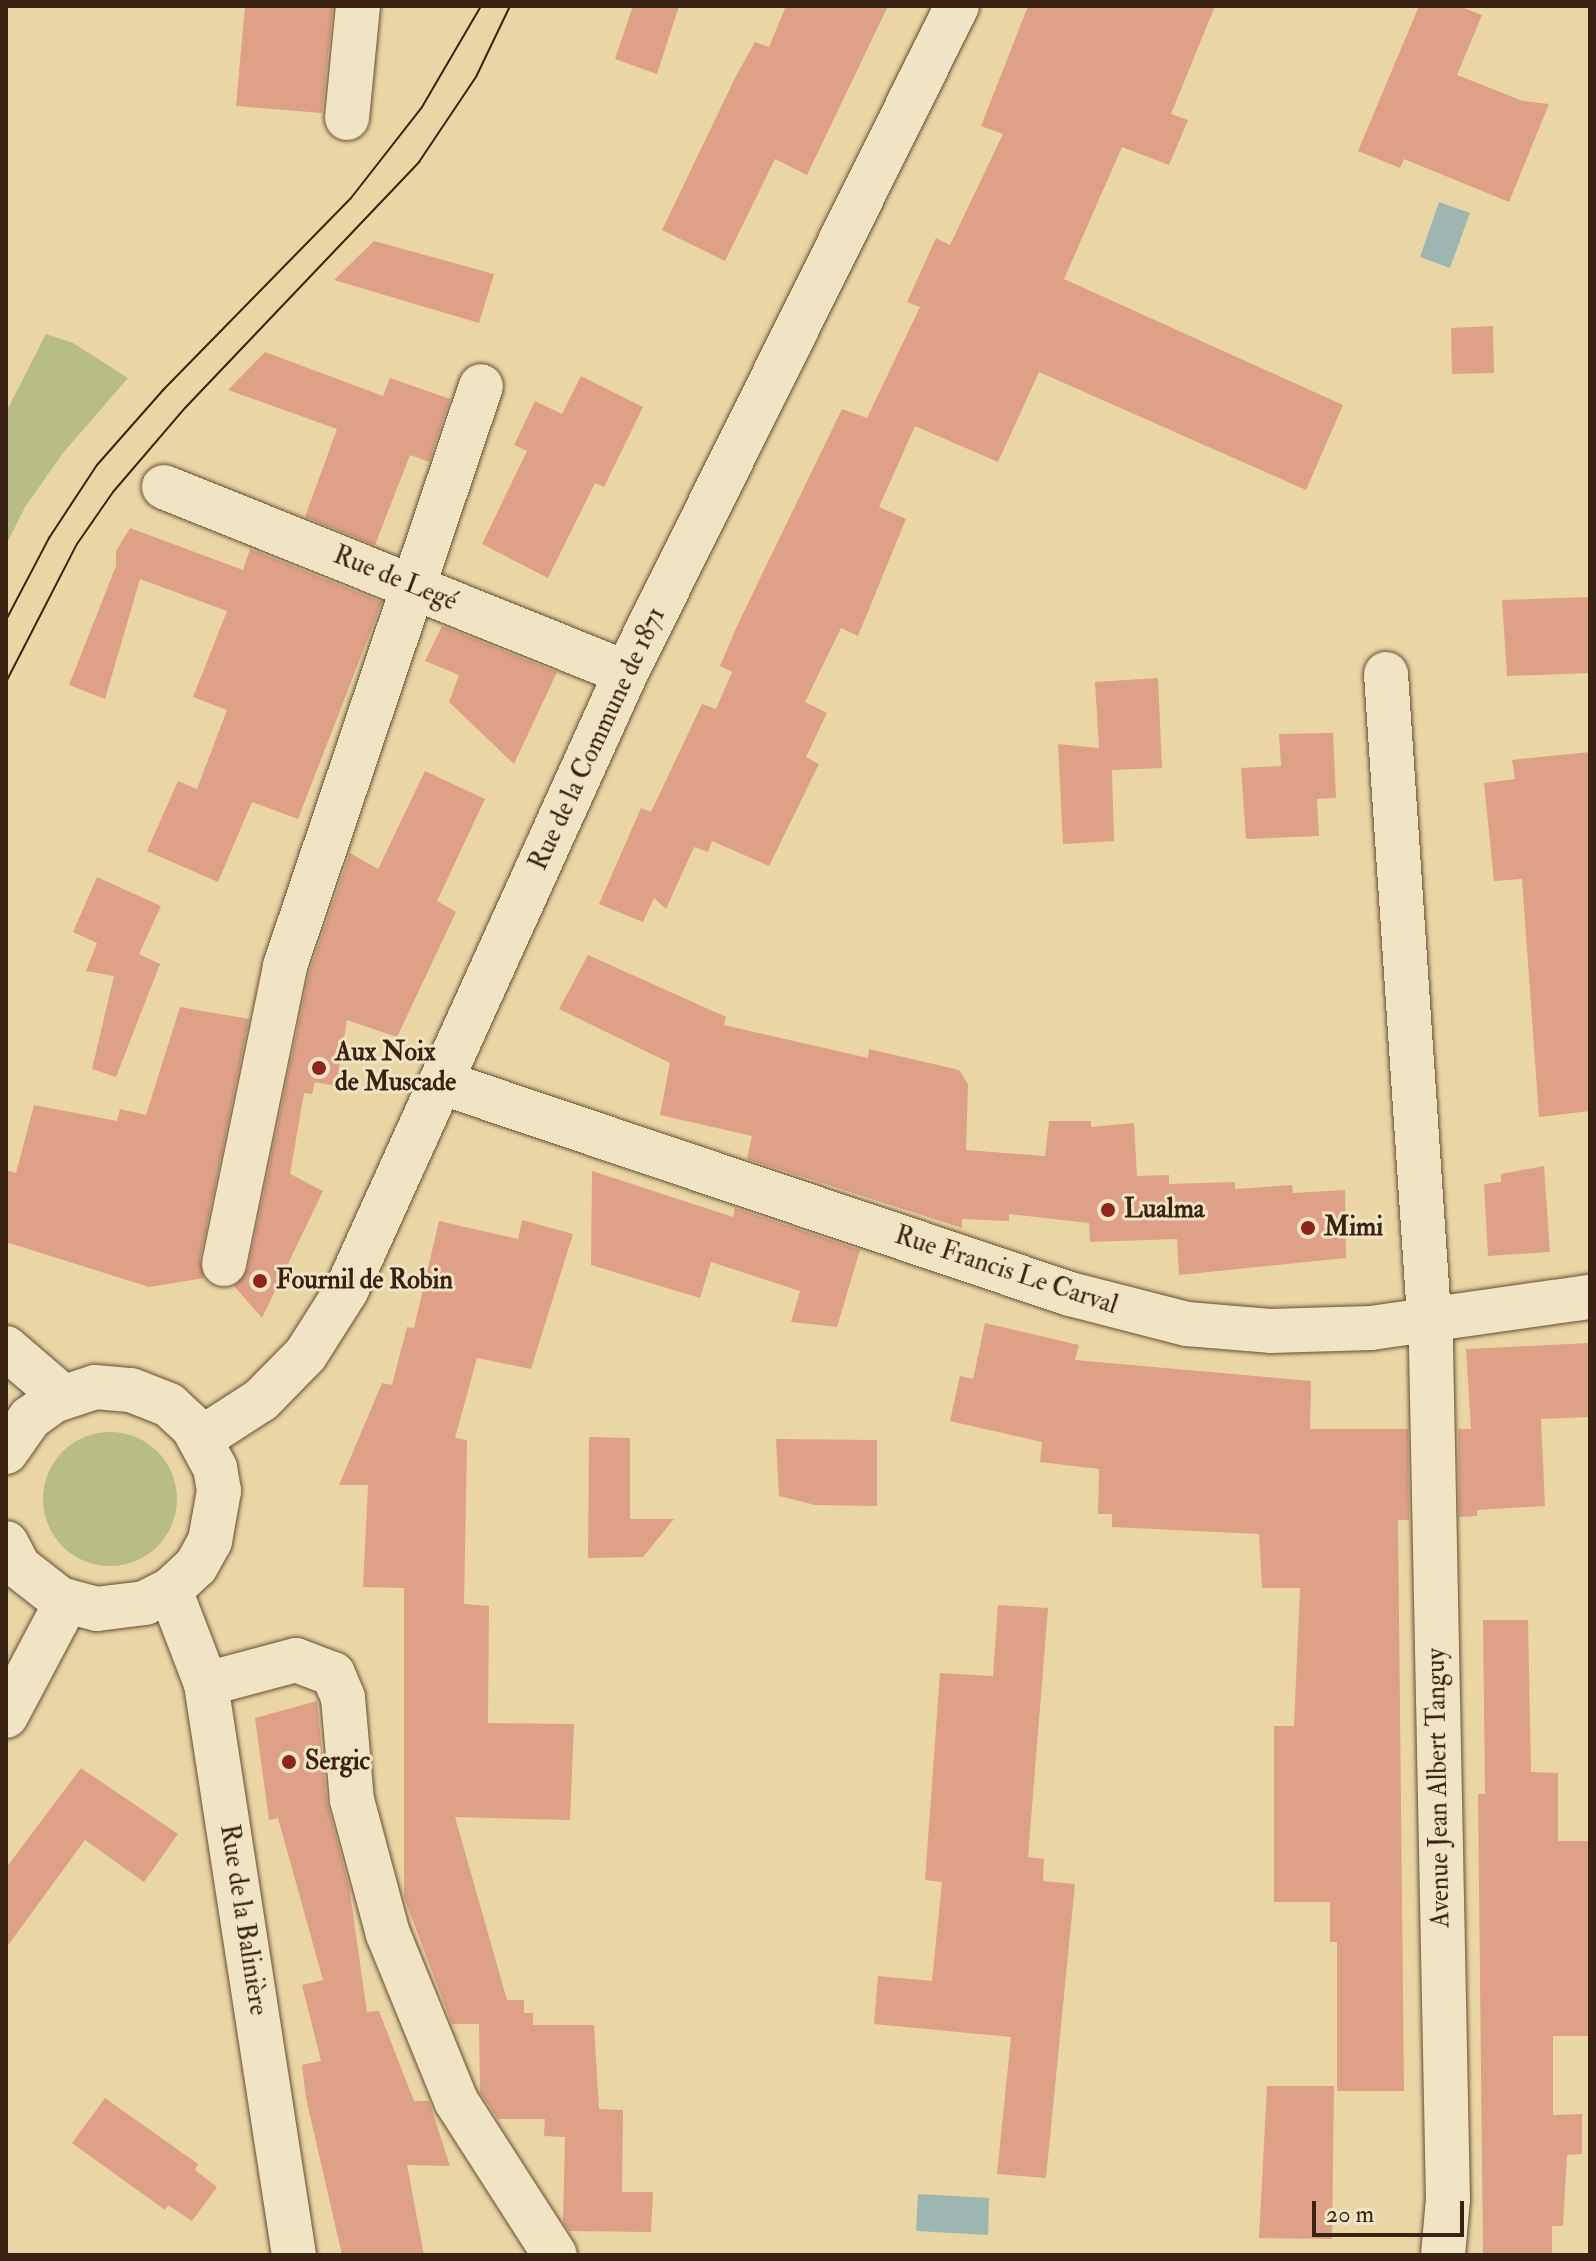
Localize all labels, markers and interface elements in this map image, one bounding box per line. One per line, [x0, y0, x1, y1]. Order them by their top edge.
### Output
street label: Rue de Legé [329, 540, 461, 618]
street label: Rue de la Commune de 1871 [523, 602, 673, 876]
place label: Aux Noix de Muscade [335, 1037, 456, 1098]
marker: Aux Noix de Muscade [310, 1059, 328, 1077]
place label: Lualma [1124, 1194, 1205, 1226]
marker: Lualma [1099, 1201, 1117, 1219]
place label: Mimi [1324, 1212, 1383, 1244]
marker: Mimi [1299, 1219, 1317, 1237]
street label: Rue Francis Le Carval [891, 1220, 1121, 1322]
place label: Fournil de Robin [276, 1265, 453, 1297]
marker: Fournil de Robin [251, 1272, 269, 1290]
street label: Avenue Jean Albert Tanguy [1421, 1648, 1457, 1928]
place label: Sergic [305, 1746, 370, 1778]
marker: Sergic [280, 1753, 298, 1771]
street label: Rue de la Balinière [212, 1822, 274, 2018]
scale bar [1316, 2185, 1468, 2235]
text: 20 m [1326, 2199, 1374, 2230]

